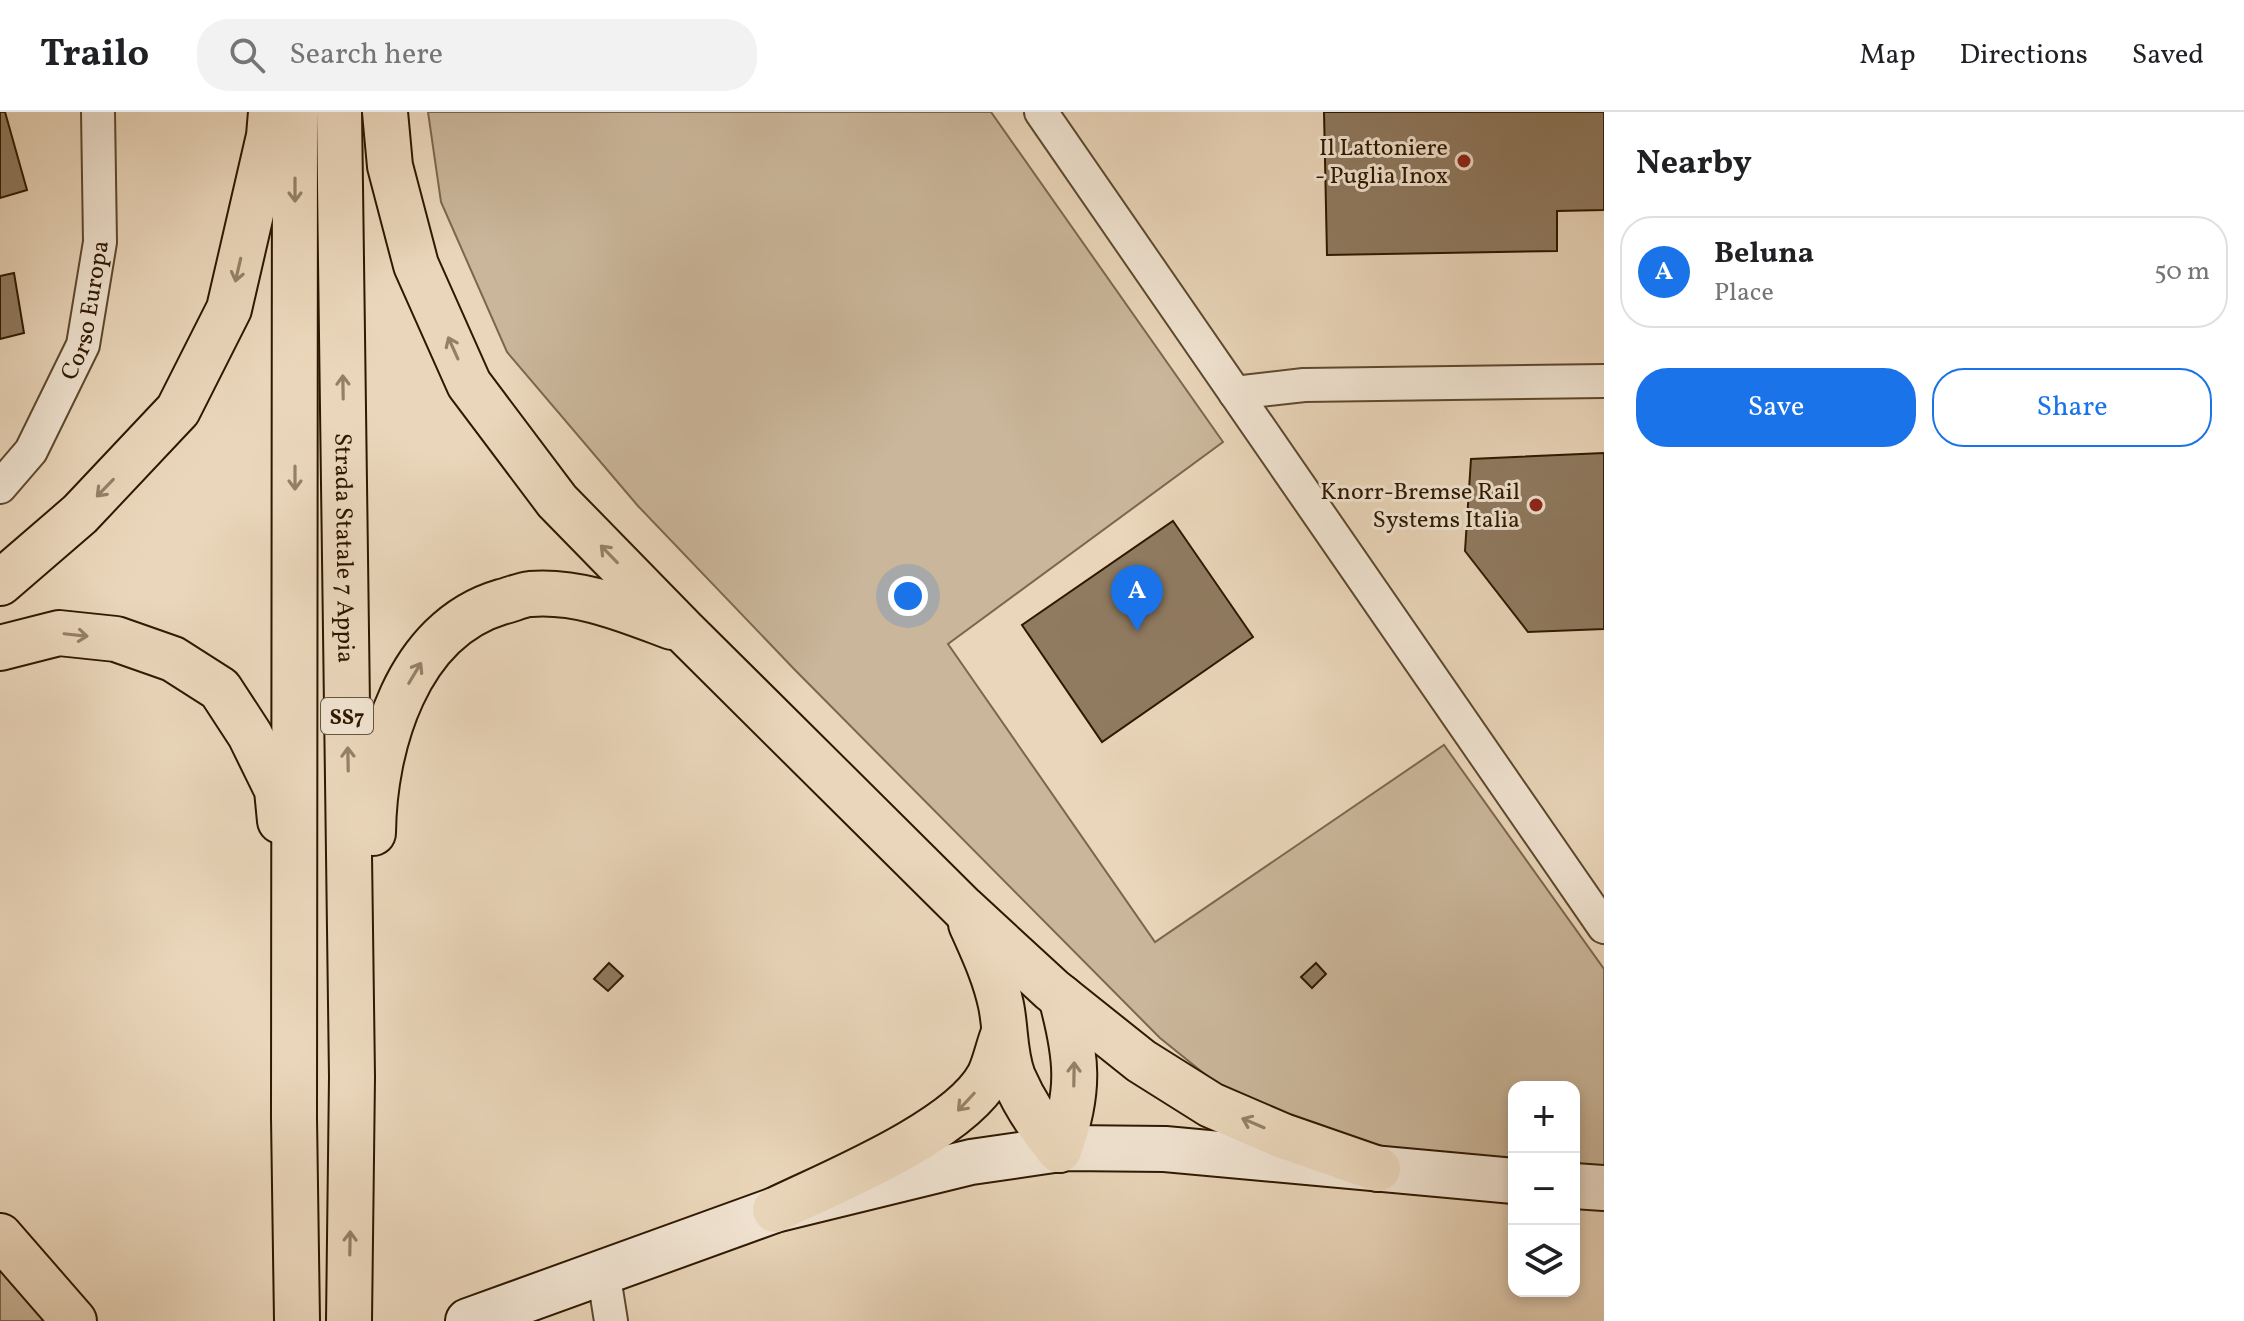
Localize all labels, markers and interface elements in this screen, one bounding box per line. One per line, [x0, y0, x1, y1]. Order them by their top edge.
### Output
search box [197, 19, 757, 91]
text: Trailo [40, 29, 149, 82]
icon: search [225, 33, 269, 77]
text: Search here [289, 34, 443, 76]
text: Map [1860, 36, 1916, 75]
text: Directions [1960, 36, 2088, 75]
text: Saved [2132, 36, 2204, 75]
place label: Il Lattoniere - Puglia Inox [1315, 132, 1448, 194]
text: Nearby [1636, 141, 1752, 188]
marker: Il Lattoniere - Puglia Inox [1455, 152, 1473, 170]
one-way arrow [287, 176, 303, 203]
text: Beluna [1714, 233, 1814, 275]
street label: Corso Europa [53, 238, 119, 387]
text: A [1655, 254, 1673, 290]
text: 50 m [2154, 254, 2210, 290]
one-way arrow [230, 257, 245, 283]
text: Place [1714, 275, 1774, 311]
one-way arrow [445, 337, 460, 361]
button: Save [1636, 368, 1916, 447]
button: Share [1932, 368, 2212, 447]
one-way arrow [335, 374, 350, 401]
street label: Strada Statale 7 Appia [324, 433, 361, 663]
one-way arrow [287, 464, 302, 491]
place label: Knorr-Bremse Rail Systems Italia [1320, 476, 1520, 538]
one-way arrow [95, 478, 114, 498]
marker: Knorr-Bremse Rail Systems Italia [1527, 496, 1545, 514]
one-way arrow [600, 545, 619, 564]
pin: A [1111, 565, 1163, 631]
your location [888, 576, 928, 616]
one-way arrow [63, 628, 88, 643]
one-way arrow [408, 662, 424, 685]
road number: SS7 [321, 698, 373, 734]
one-way arrow [340, 746, 356, 773]
one-way arrow [1067, 1062, 1082, 1088]
map controls [1508, 1081, 1580, 1297]
button: + [1508, 1081, 1580, 1153]
one-way arrow [957, 1092, 976, 1112]
one-way arrow [1241, 1114, 1266, 1129]
button: − [1508, 1153, 1580, 1225]
button: layers [1508, 1225, 1580, 1297]
one-way arrow [342, 1230, 358, 1257]

